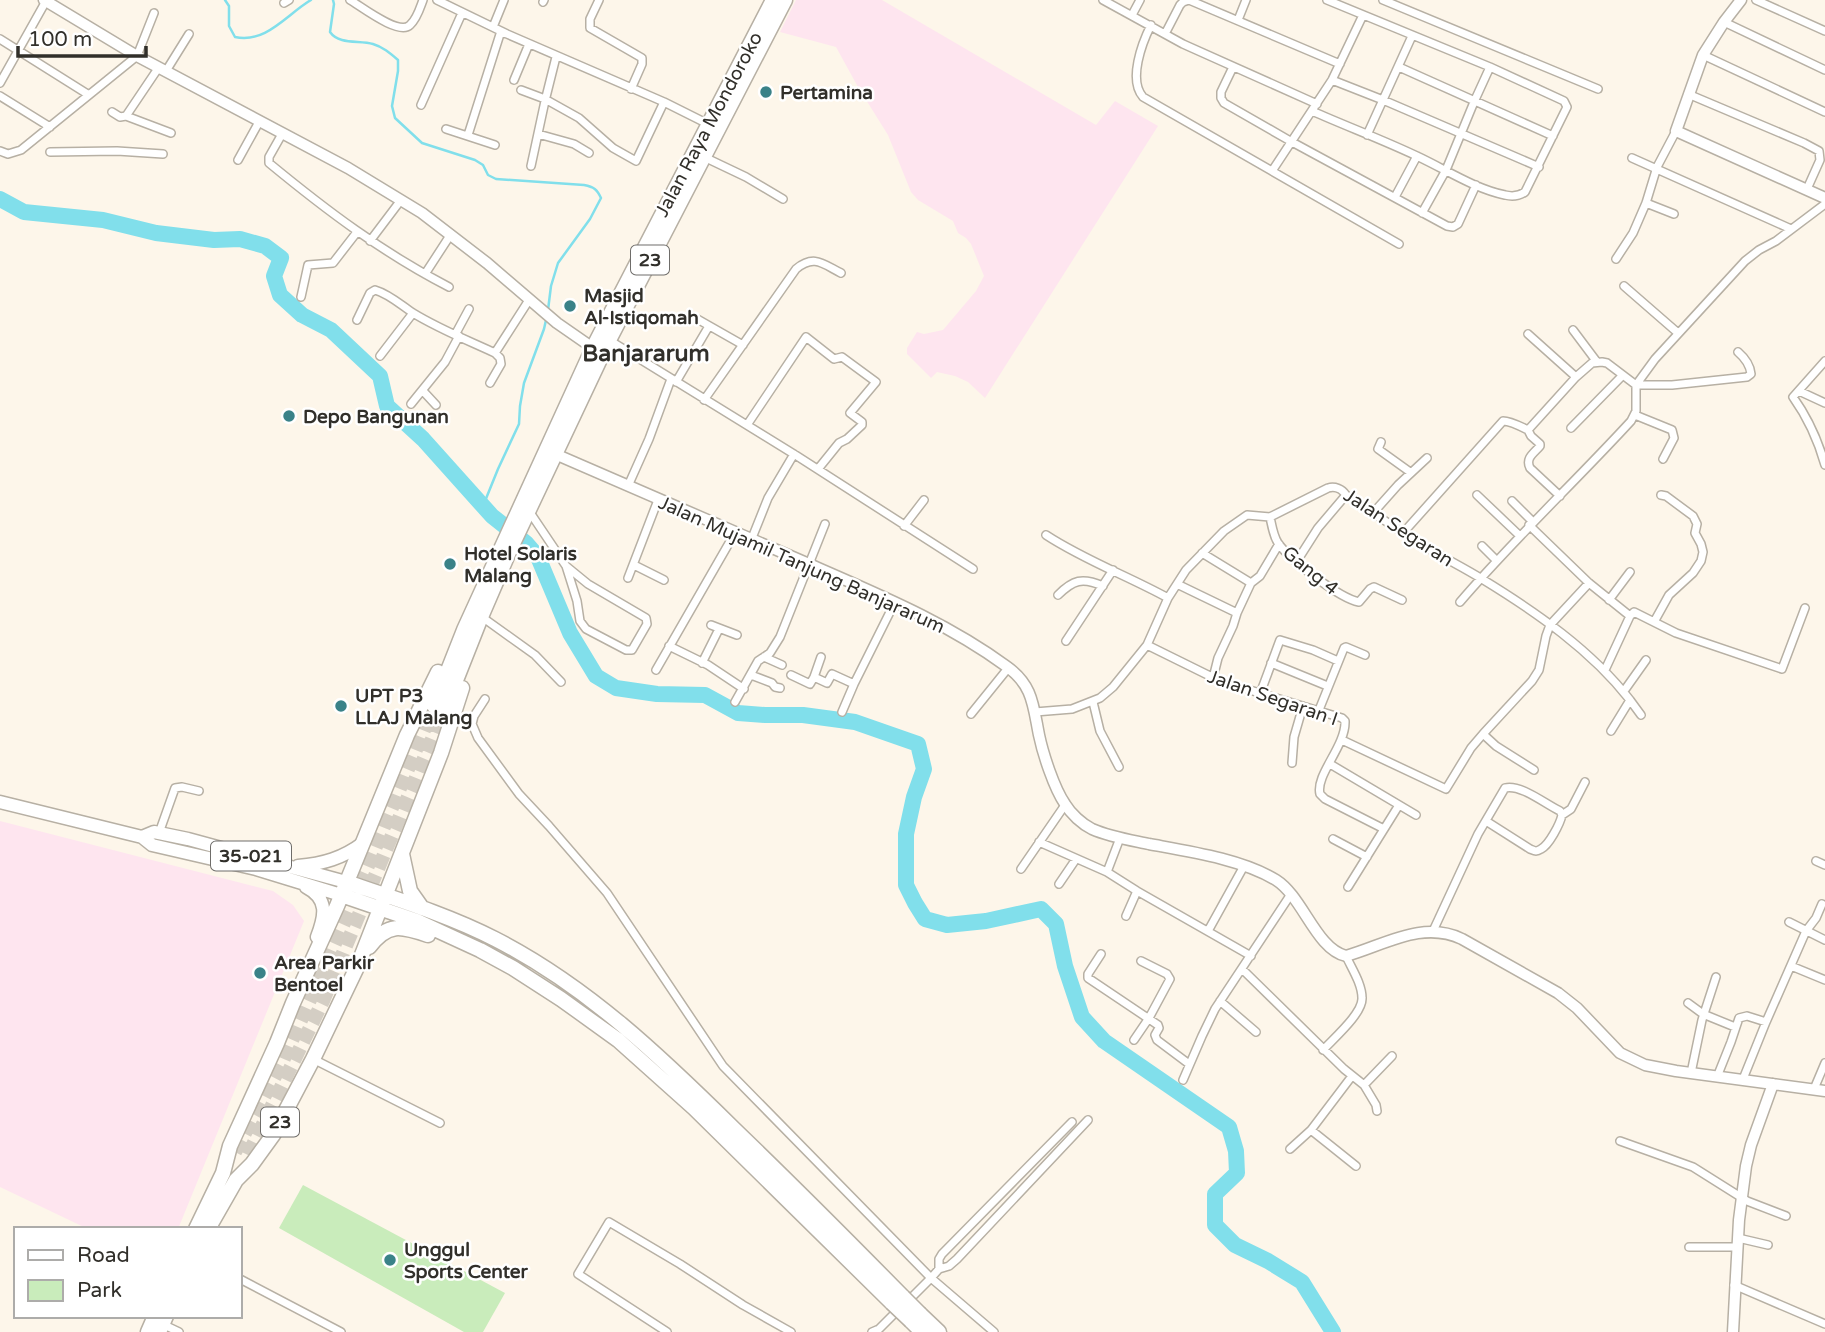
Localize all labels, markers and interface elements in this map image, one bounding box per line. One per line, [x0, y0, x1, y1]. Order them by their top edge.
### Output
scale bar [18, 14, 145, 58]
text: 100 m [28, 27, 92, 52]
street label: Jalan Raya Mondoroko [651, 28, 767, 221]
place label: Pertamina [780, 82, 873, 104]
marker: Pertamina [758, 84, 774, 100]
road number: 23 [631, 246, 669, 274]
place label: Masjid Al-Istiqomah [584, 285, 699, 330]
marker: Masjid Al-Istiqomah [562, 298, 578, 314]
district label: Banjararum [582, 340, 710, 368]
place label: Depo Bangunan [303, 406, 449, 429]
marker: Depo Bangunan [281, 408, 297, 424]
street label: Jalan Segaran [1340, 484, 1457, 571]
street label: Jalan Mujamil Tanjung Banjararum [655, 492, 948, 638]
street label: Gang 4 [1278, 542, 1343, 600]
place label: Hotel Solaris Malang [464, 543, 577, 588]
marker: Hotel Solaris Malang [442, 556, 458, 572]
street label: Jalan Segaran I [1205, 665, 1341, 731]
place label: UPT P3 LLAJ Malang [355, 685, 472, 730]
marker: UPT P3 LLAJ Malang [333, 698, 349, 714]
road number: 35-021 [211, 842, 291, 870]
place label: Area Parkir Bentoel [274, 952, 375, 996]
marker: Area Parkir Bentoel [252, 965, 268, 981]
road number: 23 [261, 1107, 299, 1136]
legend [14, 1227, 242, 1318]
place label: Unggul Sports Center [404, 1239, 529, 1284]
text: Road [77, 1243, 130, 1268]
marker: Unggul Sports Center [382, 1252, 398, 1268]
text: Park [77, 1278, 122, 1303]

